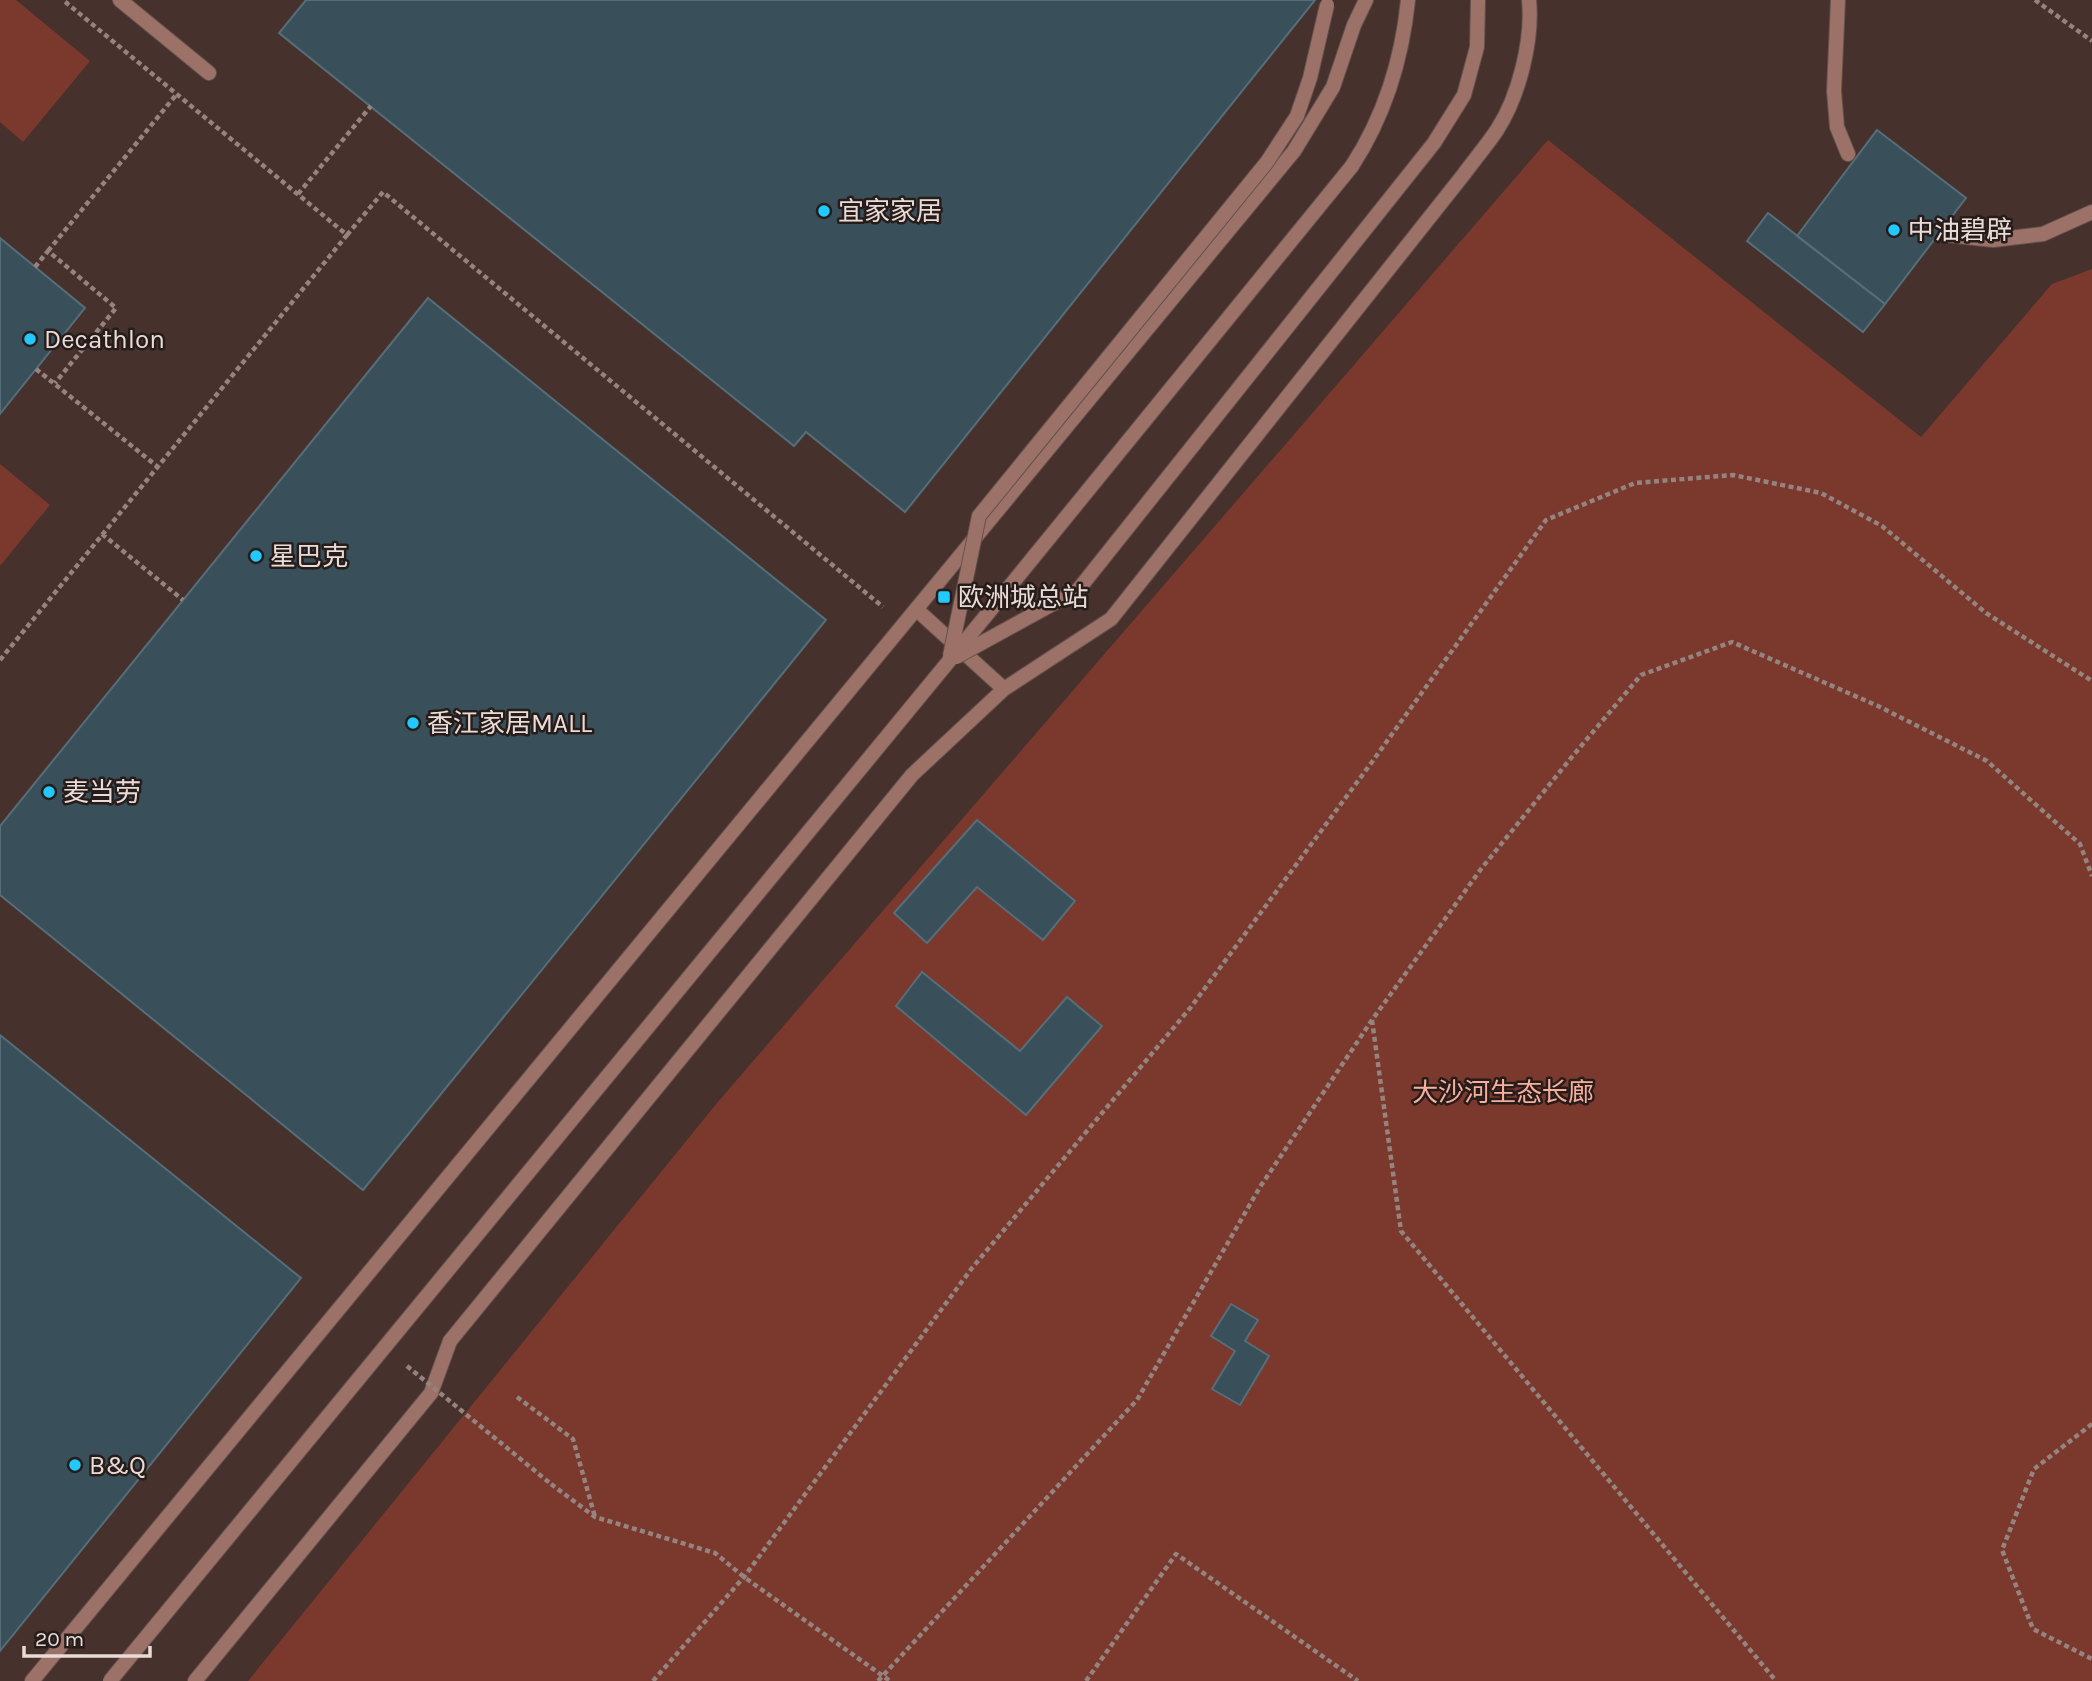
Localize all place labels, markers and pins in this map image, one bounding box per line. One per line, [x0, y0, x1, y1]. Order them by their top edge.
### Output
place label: 宜家家居 [838, 196, 942, 227]
marker: 宜家家居 [816, 203, 832, 219]
place label: 中油碧辟 [1908, 215, 2012, 246]
marker: 中油碧辟 [1886, 222, 1902, 238]
place label: Decathlon [44, 324, 165, 355]
marker: Decathlon [22, 331, 38, 347]
place label: 星巴克 [270, 541, 348, 572]
marker: 星巴克 [248, 548, 264, 564]
place label: 欧洲城总站 [958, 582, 1088, 613]
marker: 欧洲城总站 [936, 589, 952, 605]
place label: 香江家居MALL [427, 708, 592, 739]
marker: 香江家居MALL [405, 715, 421, 731]
place label: 麦当劳 [63, 777, 141, 808]
marker: 麦当劳 [41, 784, 57, 800]
place label: B&Q [89, 1450, 146, 1481]
marker: B&Q [67, 1457, 83, 1473]

